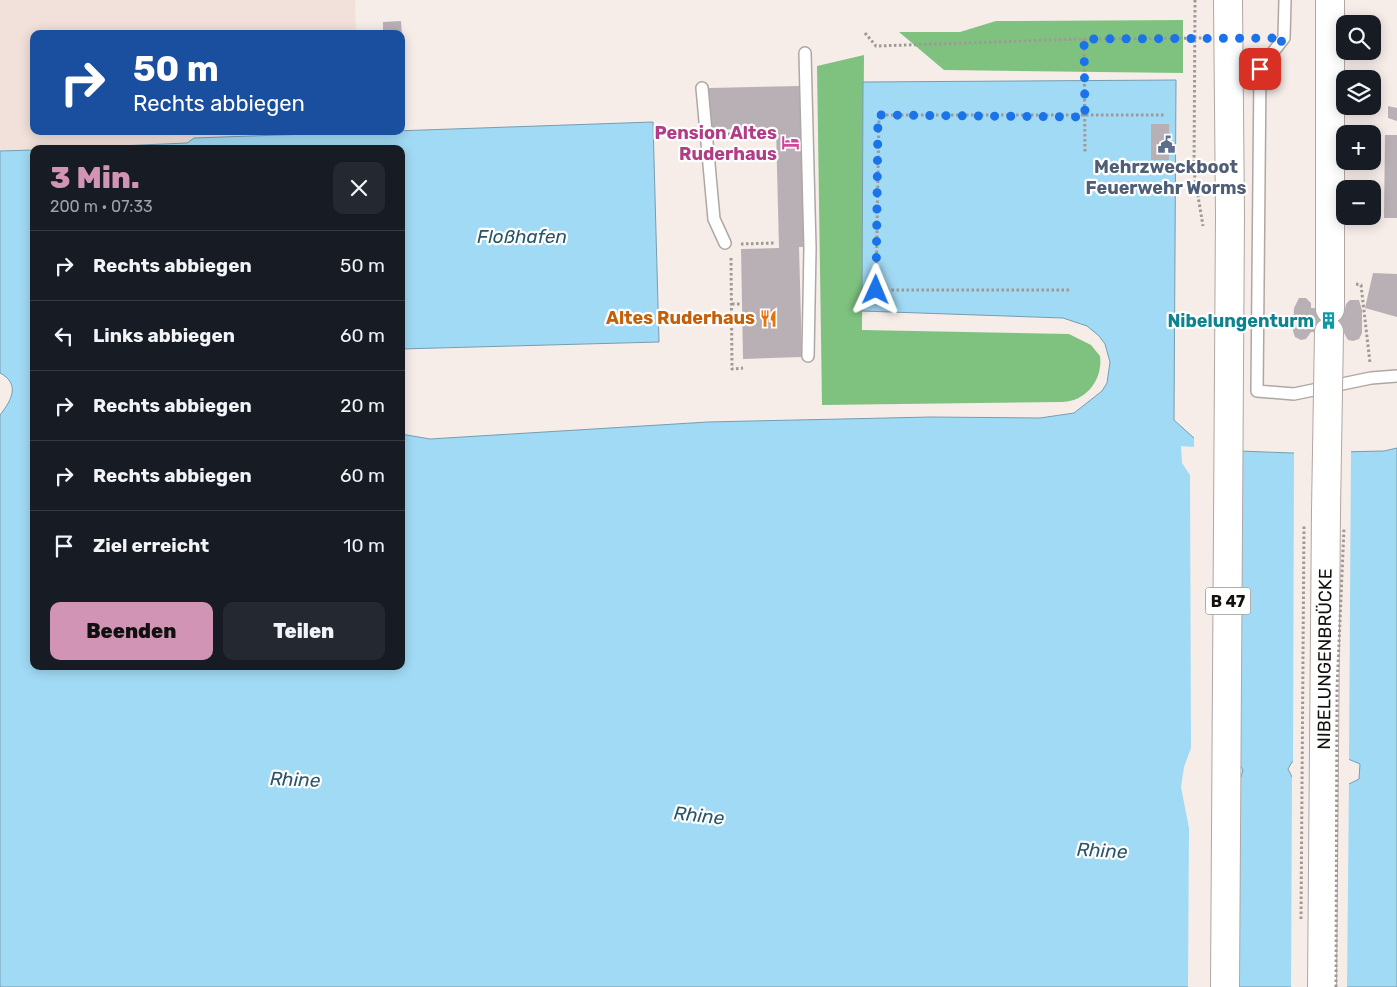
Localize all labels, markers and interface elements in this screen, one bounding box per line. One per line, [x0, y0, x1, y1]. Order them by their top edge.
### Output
map controls [1336, 15, 1381, 225]
button: search [1336, 15, 1381, 60]
text: 50 m [133, 48, 219, 90]
pin [1239, 48, 1281, 90]
icon: right [50, 50, 115, 115]
icon: arrive [1246, 55, 1274, 83]
button: layers [1336, 70, 1381, 115]
text: Rechts abbiegen [133, 90, 305, 117]
place label: Pension Altes Ruderhaus [655, 122, 777, 165]
button: + [1336, 125, 1381, 170]
hotel icon: Pension Altes Ruderhaus [781, 133, 801, 153]
public building icon: Mehrzweckboot Feuerwehr Worms [1156, 134, 1176, 154]
place label: Mehrzweckboot Feuerwehr Worms [1085, 156, 1247, 199]
text: 3 Min. [50, 160, 140, 196]
button: close [333, 162, 385, 214]
button: − [1336, 180, 1381, 225]
text: 200 m · 07:33 [50, 197, 153, 216]
water label: Floßhafen [477, 225, 567, 248]
icon: right [50, 252, 78, 280]
text: Rechts abbiegen [93, 254, 252, 277]
text: 50 m [340, 254, 385, 277]
position arrow [849, 263, 901, 315]
place label: Altes Ruderhaus [606, 307, 755, 329]
restaurant icon: Altes Ruderhaus [759, 308, 779, 328]
place label: Nibelungenturm [1167, 310, 1314, 332]
building icon: Nibelungenturm [1318, 311, 1338, 331]
icon: left [50, 322, 78, 350]
text: Links abbiegen [93, 324, 235, 347]
text: 60 m [340, 324, 385, 347]
icon: right [50, 392, 78, 420]
text: Rechts abbiegen [93, 394, 252, 417]
text: 20 m [340, 394, 385, 417]
icon: right [50, 462, 78, 490]
text: Rechts abbiegen [93, 464, 252, 487]
text: 60 m [340, 464, 385, 487]
icon: arrive [50, 532, 78, 560]
text: Ziel erreicht [93, 534, 209, 557]
text: 10 m [343, 534, 385, 557]
street label: NIBELUNGENBRÜCKE [1313, 568, 1337, 750]
road number: B 47 [1206, 588, 1250, 614]
button: Beenden [50, 602, 213, 660]
button: Teilen [223, 602, 385, 660]
water label: Rhine [269, 767, 321, 792]
water label: Rhine [673, 801, 726, 830]
water label: Rhine [1076, 838, 1128, 863]

